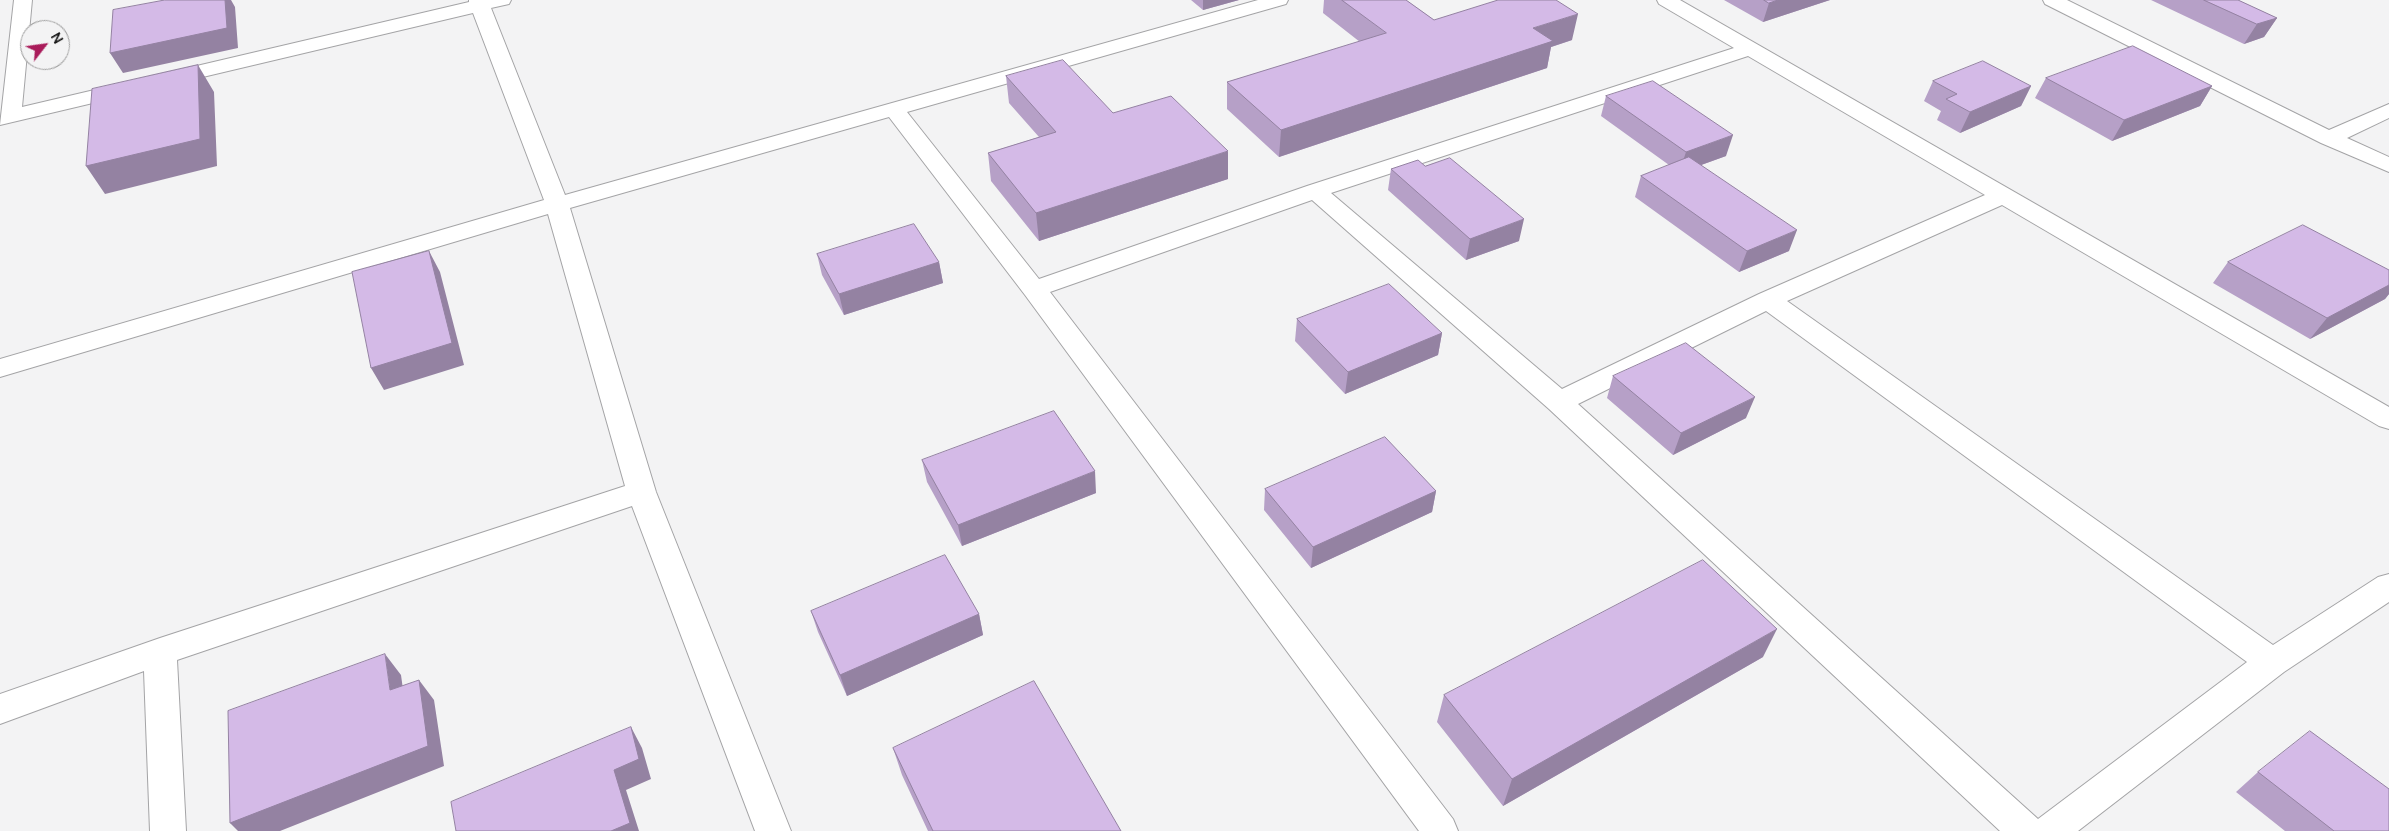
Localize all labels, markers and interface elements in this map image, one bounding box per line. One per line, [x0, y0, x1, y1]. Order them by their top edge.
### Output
north arrow [20, 20, 70, 70]
text: N [47, 29, 68, 47]

